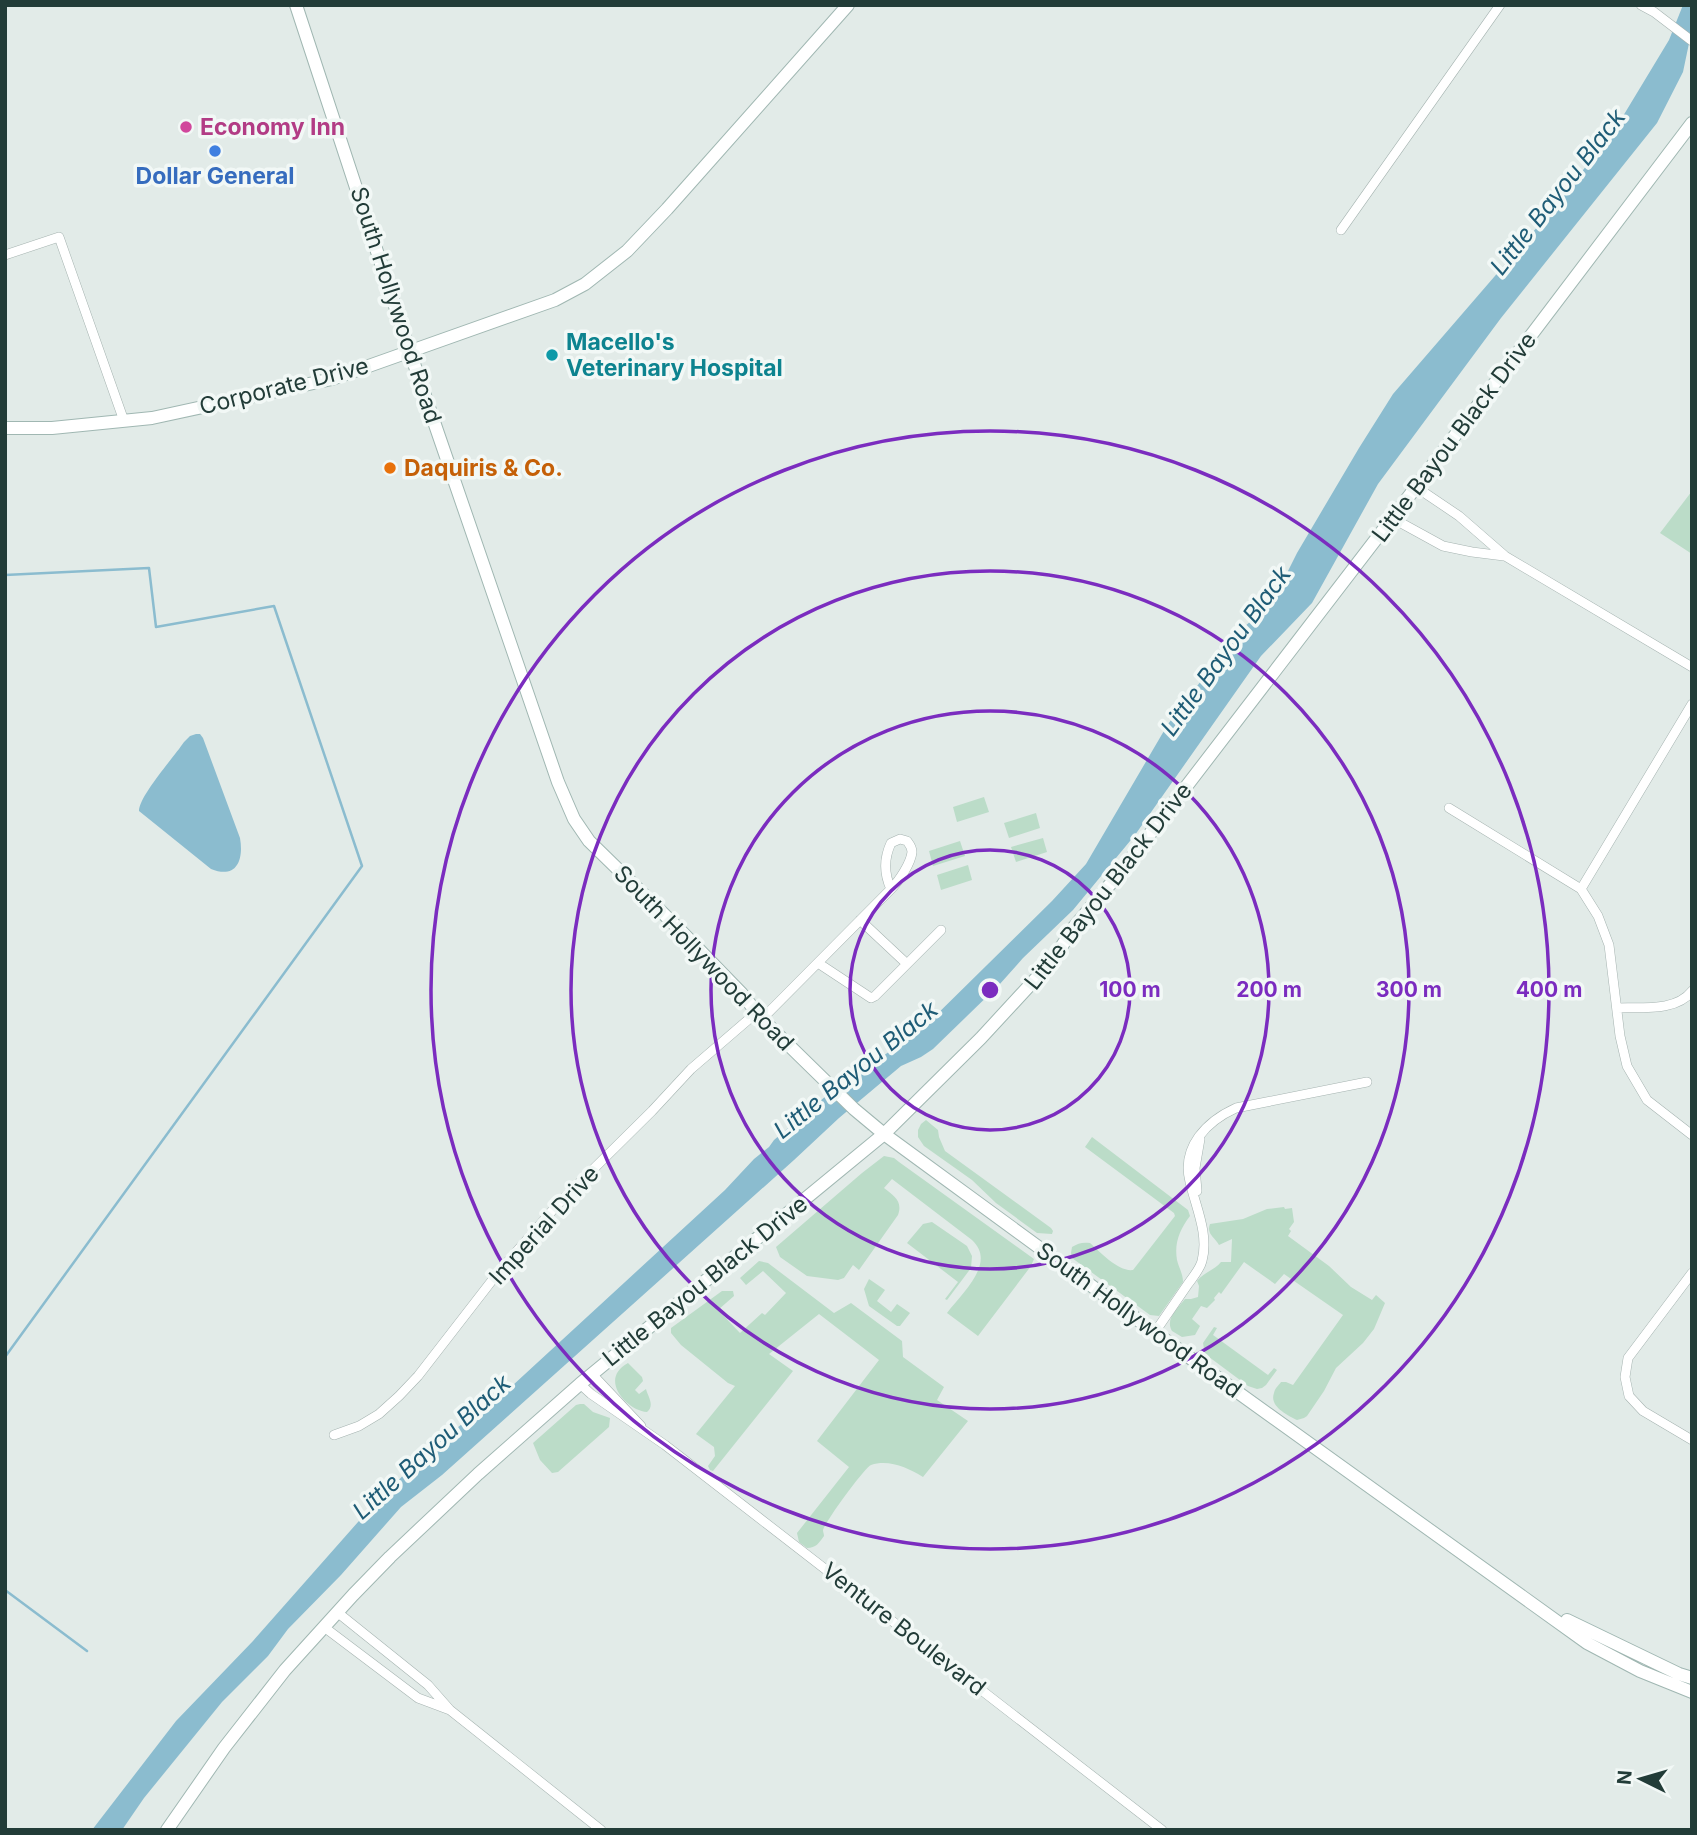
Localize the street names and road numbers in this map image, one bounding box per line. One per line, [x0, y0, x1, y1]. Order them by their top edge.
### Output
street label: South Hollywood Road [345, 183, 447, 427]
street label: Little Bayou Black Drive [1366, 327, 1542, 547]
street label: Corporate Drive [197, 351, 371, 421]
street label: Little Bayou Black Drive [1018, 777, 1198, 995]
street label: South Hollywood Road [608, 859, 800, 1057]
street label: Imperial Drive [483, 1160, 605, 1290]
street label: Little Bayou Black Drive [597, 1190, 813, 1372]
street label: South Hollywood Road [1031, 1236, 1247, 1404]
street label: Venture Boulevard [817, 1556, 991, 1702]

